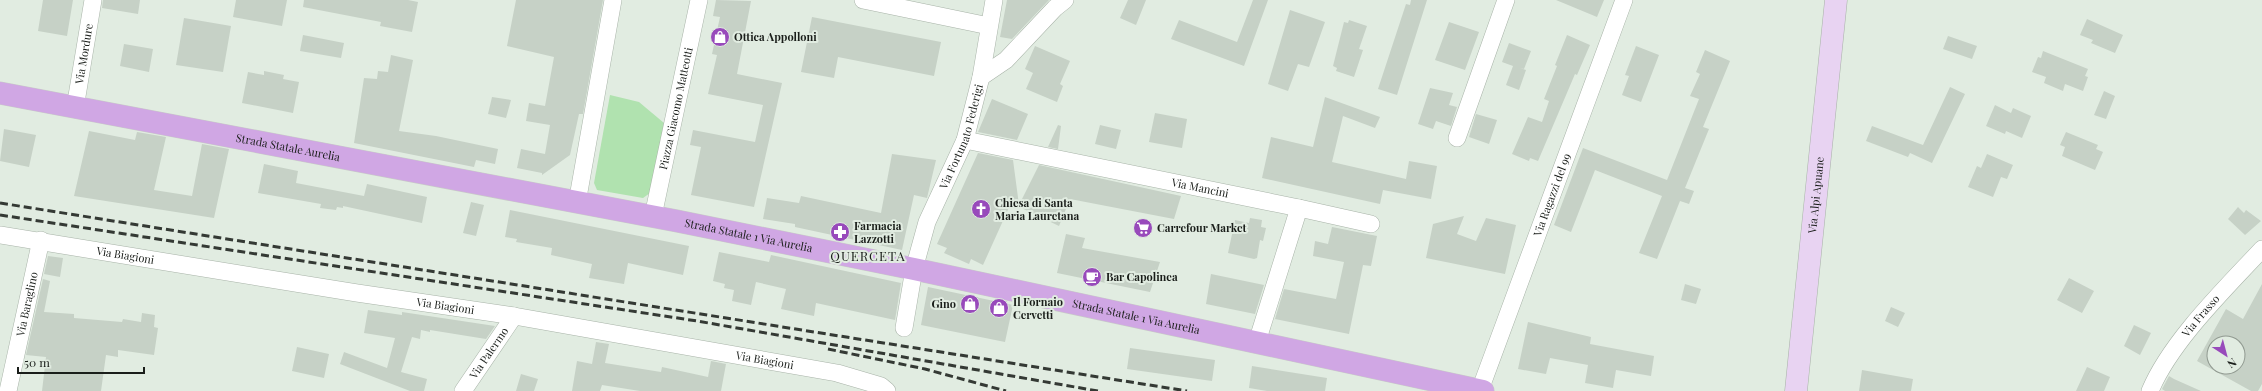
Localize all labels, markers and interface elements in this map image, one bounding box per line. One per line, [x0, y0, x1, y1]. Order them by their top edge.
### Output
street label: Via Mordure [71, 22, 96, 86]
shop icon: Ottica Appolloni [709, 26, 731, 48]
place label: Ottica Appolloni [734, 29, 817, 44]
street label: Piazza Giacomo Matteotti [655, 46, 696, 171]
street label: Via Fortunato Federigi [935, 82, 986, 192]
street label: Strada Statale Aurelia [235, 130, 342, 164]
street label: Via Ragazzi del 99 [1529, 151, 1574, 239]
street label: Via Alpi Apuane [1804, 155, 1827, 235]
street label: Via Mancini [1169, 174, 1230, 201]
place label: Chiesa di Santa Maria Lauretana [995, 195, 1080, 223]
church icon: Chiesa di Santa Maria Lauretana [970, 198, 992, 220]
street label: Strada Statale 1 Via Aurelia [683, 215, 814, 255]
supermarket icon: Carrefour Market [1132, 217, 1154, 239]
place label: Farmacia Lazzotti [854, 218, 902, 246]
place label: Carrefour Market [1157, 220, 1247, 235]
pharmacy icon: Farmacia Lazzotti [829, 221, 851, 243]
street label: Via Biagioni [94, 243, 155, 267]
district label: QUERCETA [830, 247, 906, 264]
cafe icon: Bar Capolinea [1081, 266, 1103, 288]
place label: Bar Capolinea [1106, 269, 1178, 284]
street label: Via Baraglino [12, 270, 41, 339]
street label: Via Frasso [2178, 291, 2223, 340]
shop icon: Gino [959, 293, 981, 315]
street label: Via Biagioni [414, 294, 475, 317]
place label: Il Fornaio Cervetti [1013, 294, 1063, 322]
street label: Strada Statale 1 Via Aurelia [1071, 295, 1202, 337]
place label: Gino [931, 296, 956, 311]
shop icon: Il Fornaio Cervetti [988, 297, 1010, 319]
street label: Via Palermo [465, 324, 511, 382]
north arrow [2206, 335, 2246, 375]
street label: Via Biagioni [734, 347, 795, 372]
scale bar [18, 349, 144, 375]
text: 50 m [24, 354, 50, 370]
text: N [2225, 355, 2240, 372]

